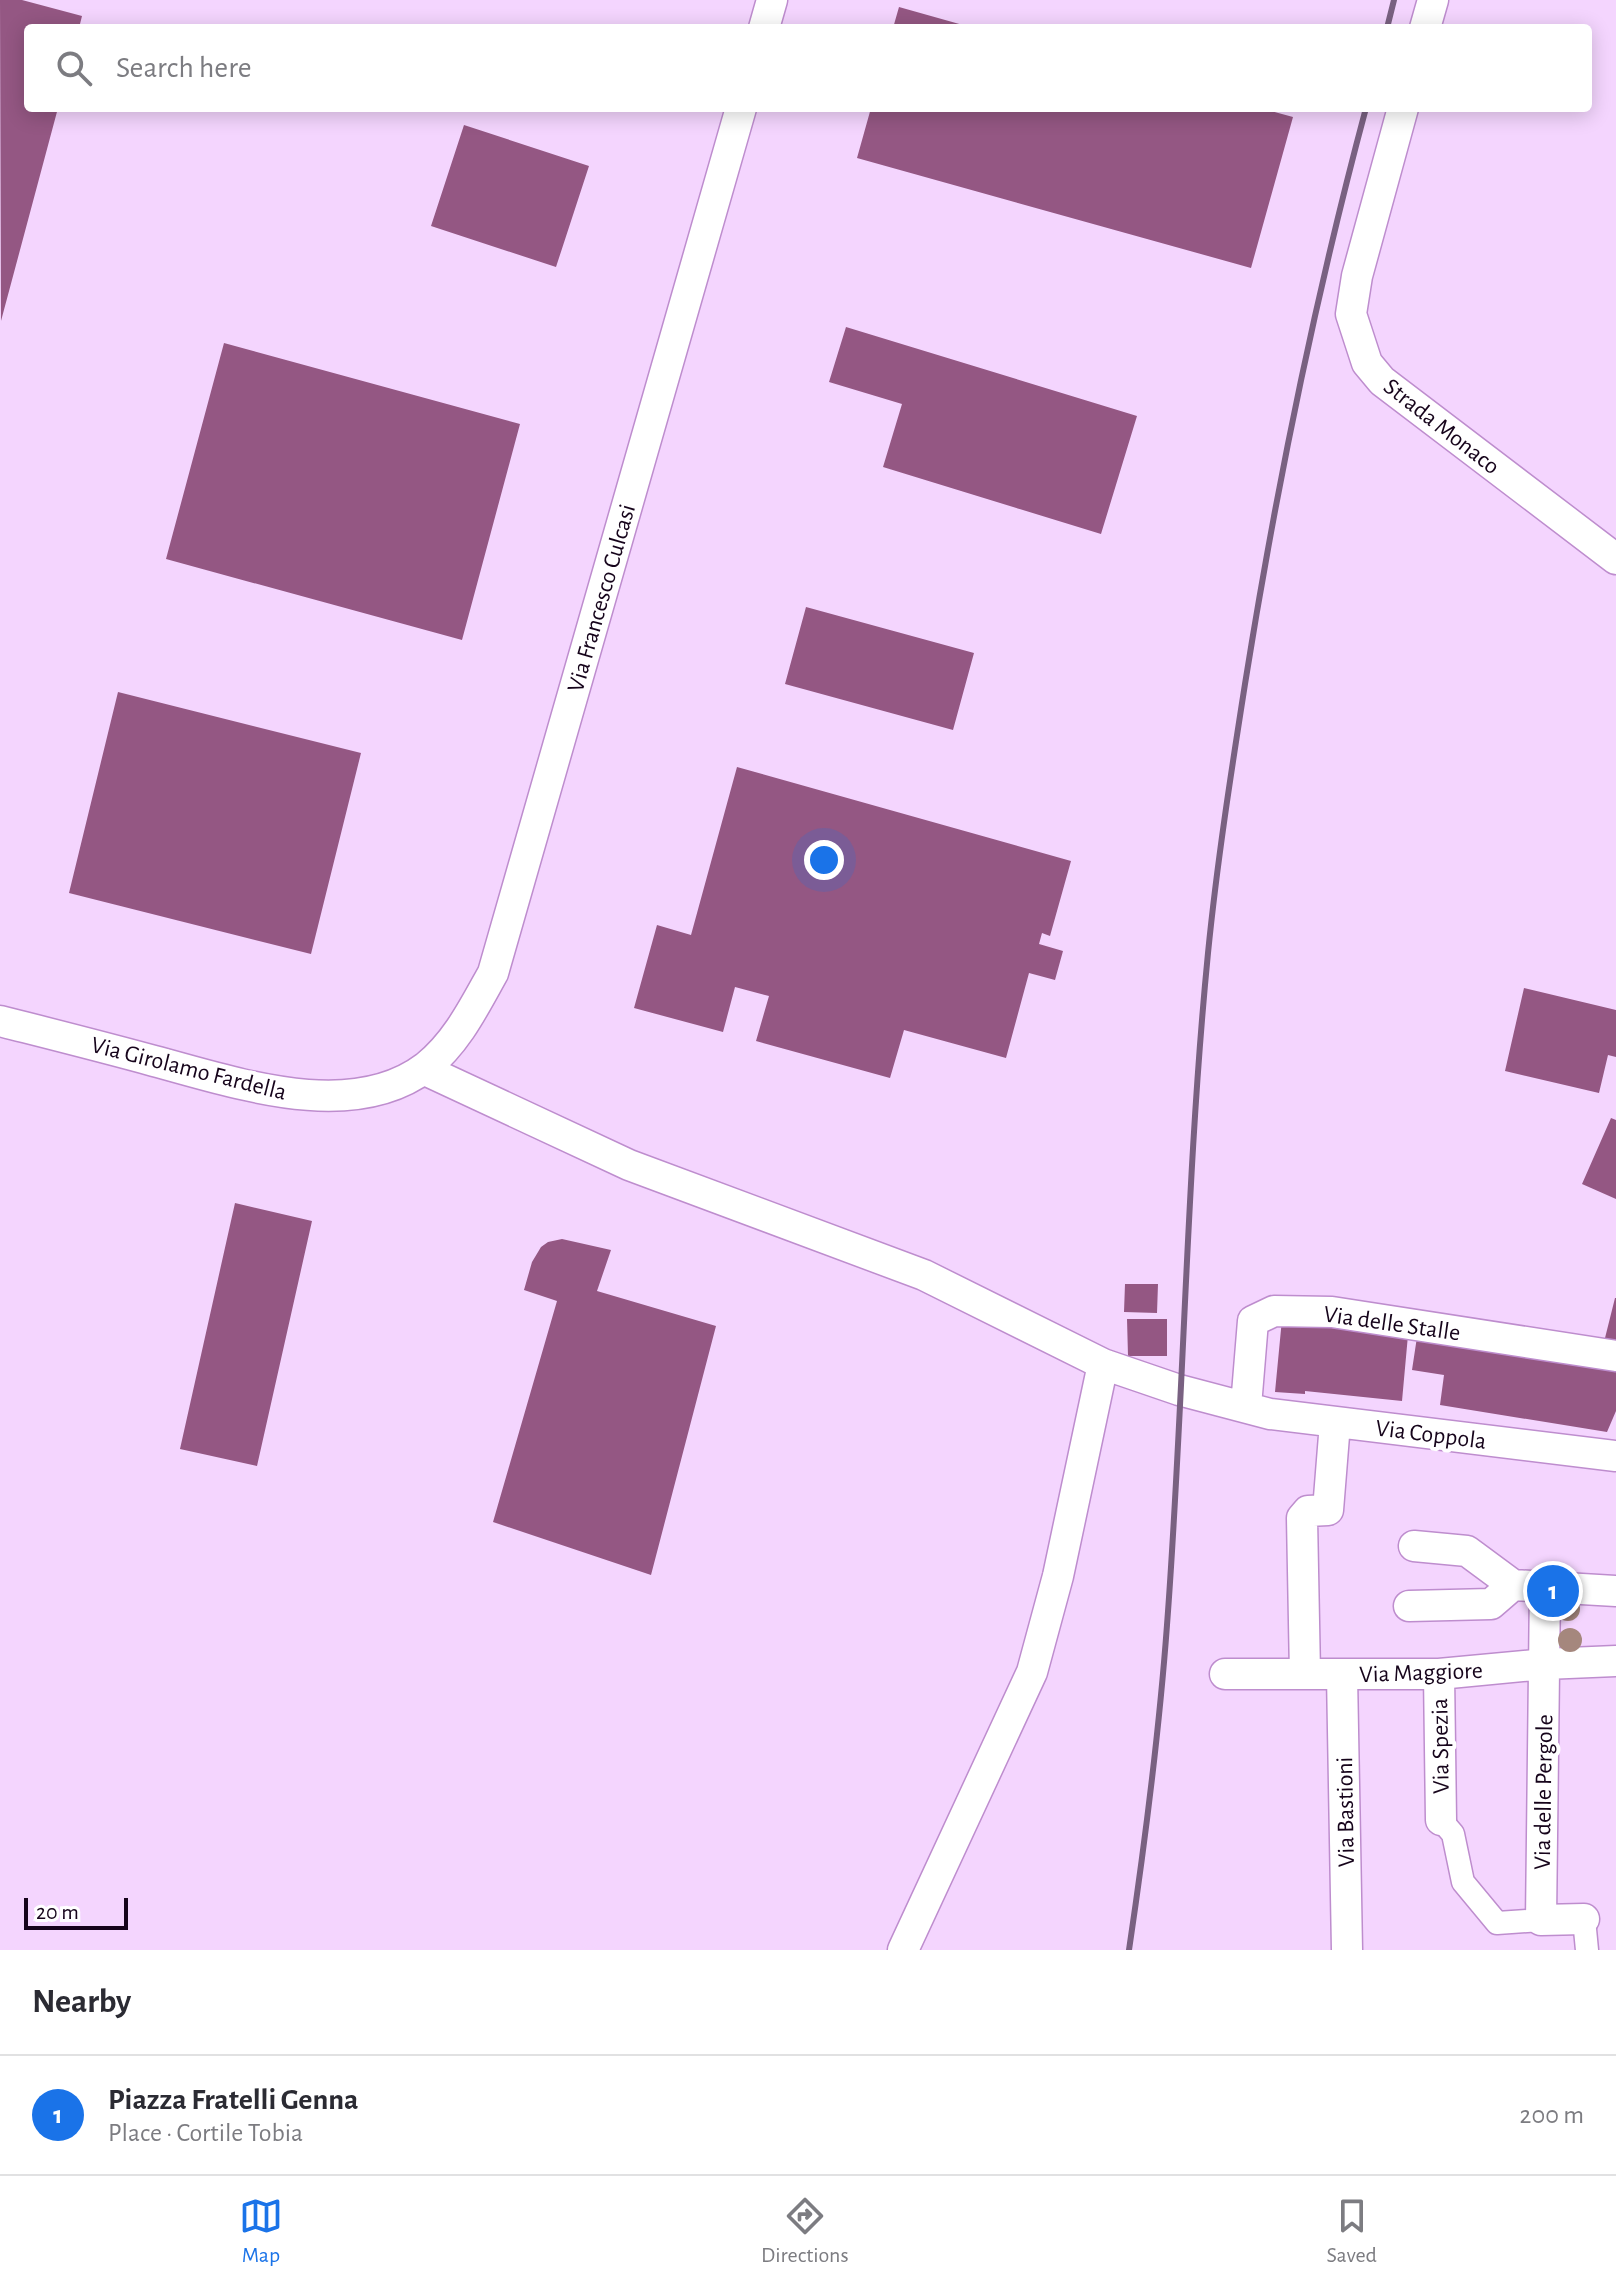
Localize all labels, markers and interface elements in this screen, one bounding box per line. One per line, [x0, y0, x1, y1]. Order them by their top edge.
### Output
search box [24, 24, 1592, 112]
icon: search [52, 46, 96, 90]
text: Search here [116, 53, 252, 83]
street label: Strada Monaco [1379, 374, 1504, 479]
street label: Via Francesco Culcasi [564, 502, 640, 695]
your location [804, 840, 844, 880]
street label: Via Girolamo Fardella [89, 1033, 289, 1105]
street label: Via delle Stalle [1322, 1303, 1462, 1345]
street label: Via Coppola [1374, 1416, 1488, 1454]
pin: 1 [1527, 1561, 1579, 1621]
street label: Via Maggiore [1359, 1659, 1483, 1687]
street label: Via Spezia [1428, 1698, 1454, 1794]
street label: Via delle Pergole [1531, 1714, 1557, 1870]
street label: Via Bastioni [1333, 1757, 1359, 1867]
scale bar [24, 1894, 128, 1930]
text: 20 m [36, 1901, 79, 1923]
text: Nearby [32, 1985, 131, 2019]
text: Piazza Fratelli Genna [108, 2085, 358, 2115]
text: 1 [53, 2102, 63, 2128]
text: 200 m [1520, 2102, 1584, 2128]
text: Place · Cortile Tobia [108, 2120, 303, 2146]
tab: Map [239, 2194, 283, 2268]
tab: Directions [761, 2194, 849, 2268]
tab: Saved [1327, 2194, 1377, 2268]

